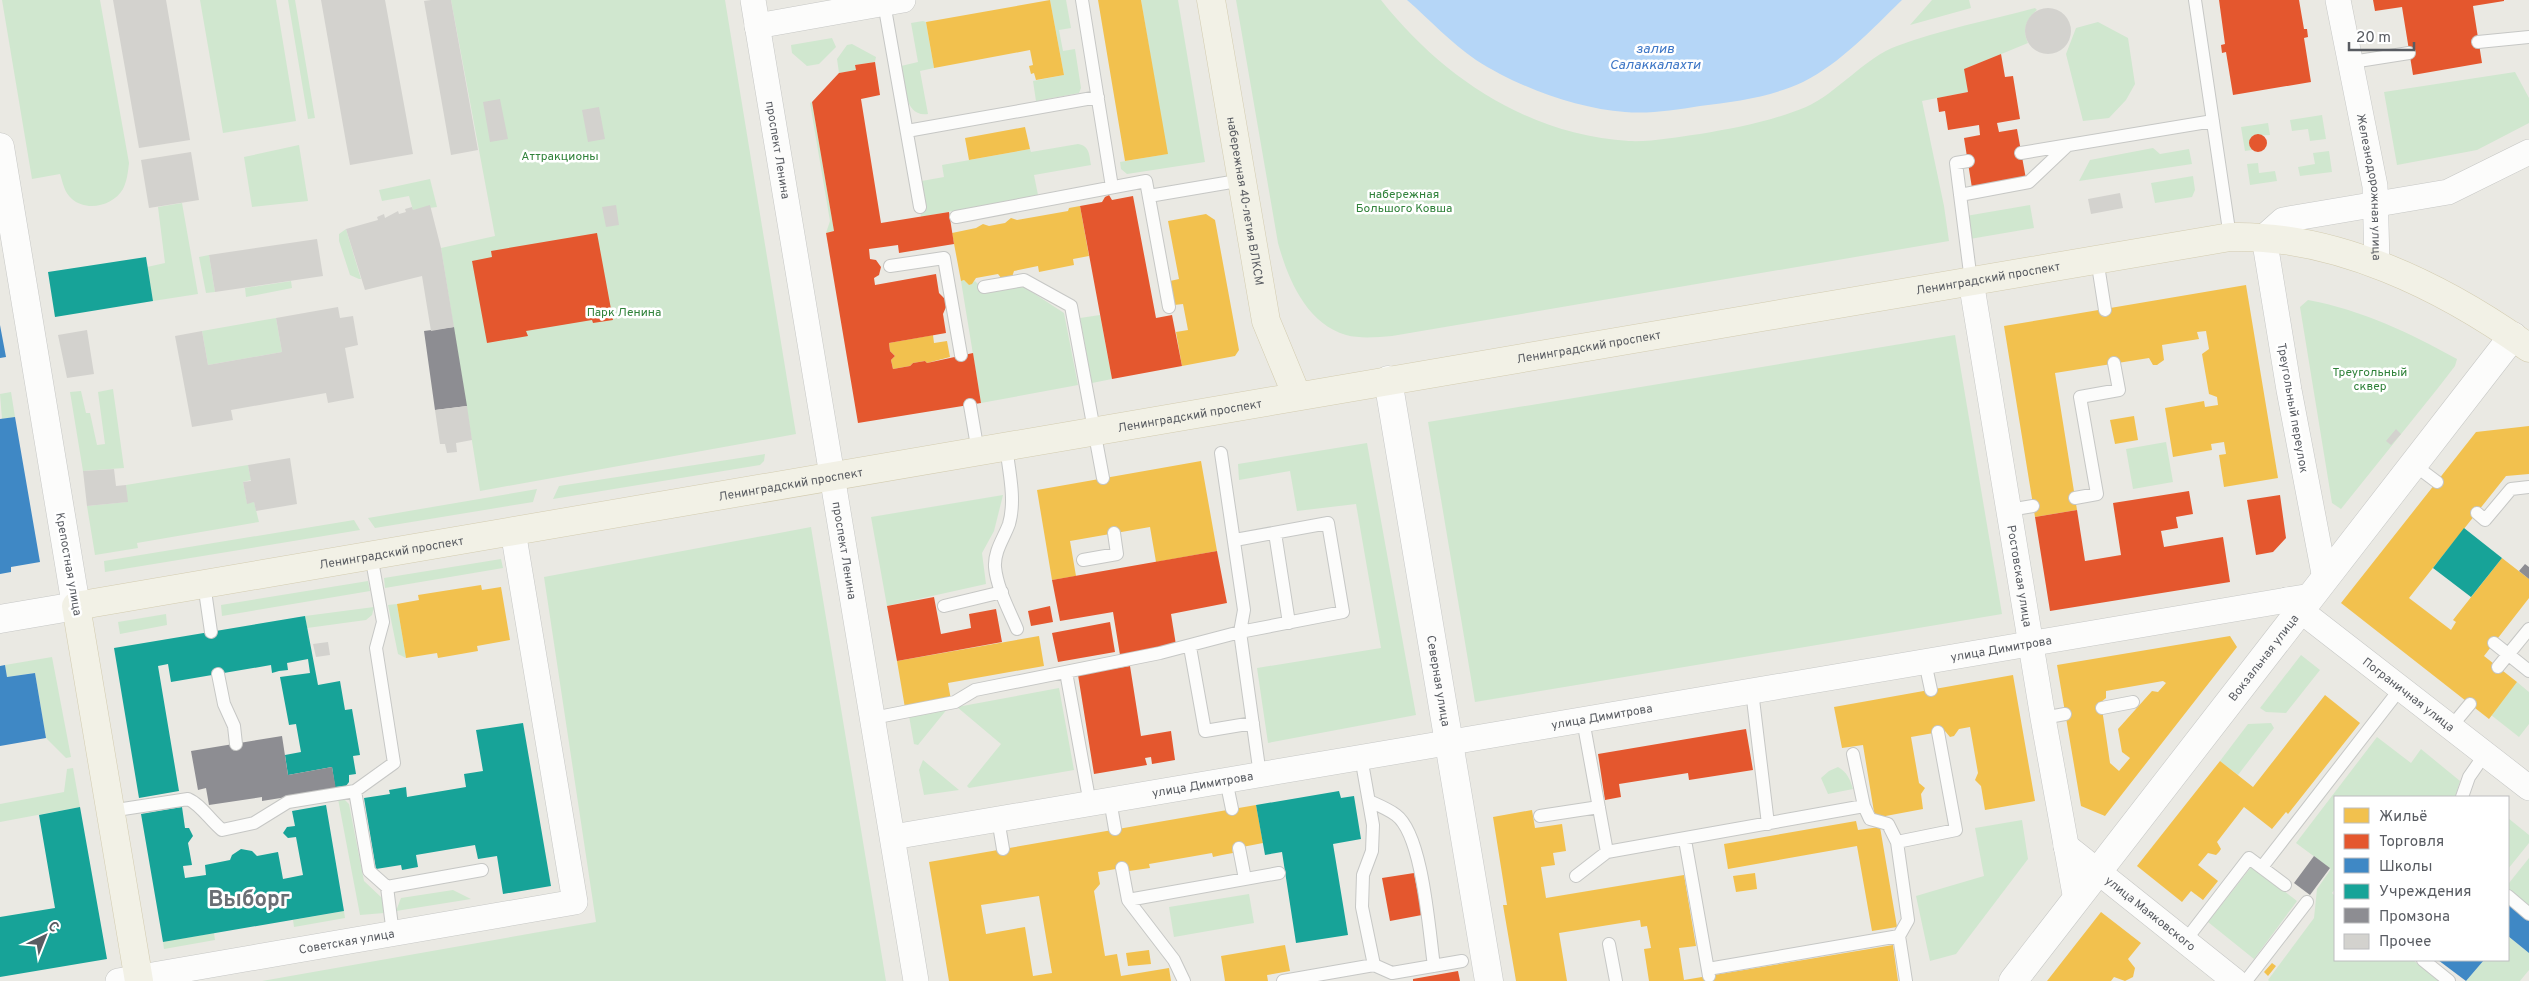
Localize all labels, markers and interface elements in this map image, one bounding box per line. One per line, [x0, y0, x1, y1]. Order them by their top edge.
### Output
scale bar [2349, 20, 2414, 52]
text: 20 m [2356, 29, 2391, 48]
water label: залив Салаккалахти [1609, 41, 1701, 74]
street label: проспект Ленина [761, 100, 793, 200]
street label: Железнодорожная улица [2352, 112, 2384, 261]
street label: набережная 40-летия ВЛКСМ [1222, 116, 1267, 287]
park label: Аттракционы [521, 149, 599, 165]
park label: набережная Большого Ковша [1356, 187, 1452, 217]
street label: Ленинградский проспект [1915, 259, 2062, 300]
park label: Парк Ленина [587, 305, 661, 321]
street label: Ленинградский проспект [1515, 327, 1663, 368]
street label: Треугольный переулок [2273, 342, 2311, 475]
park label: Треугольный сквер [2333, 365, 2407, 395]
street label: Ленинградский проспект [1116, 396, 1264, 437]
street label: Ленинградский проспект [717, 465, 865, 506]
street label: проспект Ленина [827, 500, 859, 601]
street label: Крепостная улица [51, 511, 85, 617]
street label: Ростовская улица [2002, 524, 2035, 628]
street label: Ленинградский проспект [318, 533, 465, 574]
street label: Вокзальная улица [2226, 612, 2303, 705]
street label: улица Димитрова [1949, 633, 2053, 666]
street label: Северная улица [1422, 634, 1453, 728]
street label: Пограничная улица [2359, 654, 2457, 736]
street label: улица Димитрова [1550, 701, 1654, 734]
street label: улица Димитрова [1151, 769, 1255, 802]
legend [2334, 796, 2509, 961]
text: Жильё [2379, 808, 2427, 827]
text: Торговля [2379, 833, 2444, 852]
text: Школы [2379, 858, 2433, 877]
street label: улица Маяковского [2101, 873, 2199, 955]
text: Учреждения [2379, 883, 2471, 902]
district label: Выборг [208, 887, 290, 914]
text: Промзона [2379, 908, 2450, 927]
north arrow [20, 911, 70, 961]
text: С [44, 918, 62, 937]
street label: Советская улица [298, 926, 396, 959]
text: Прочее [2379, 933, 2431, 952]

